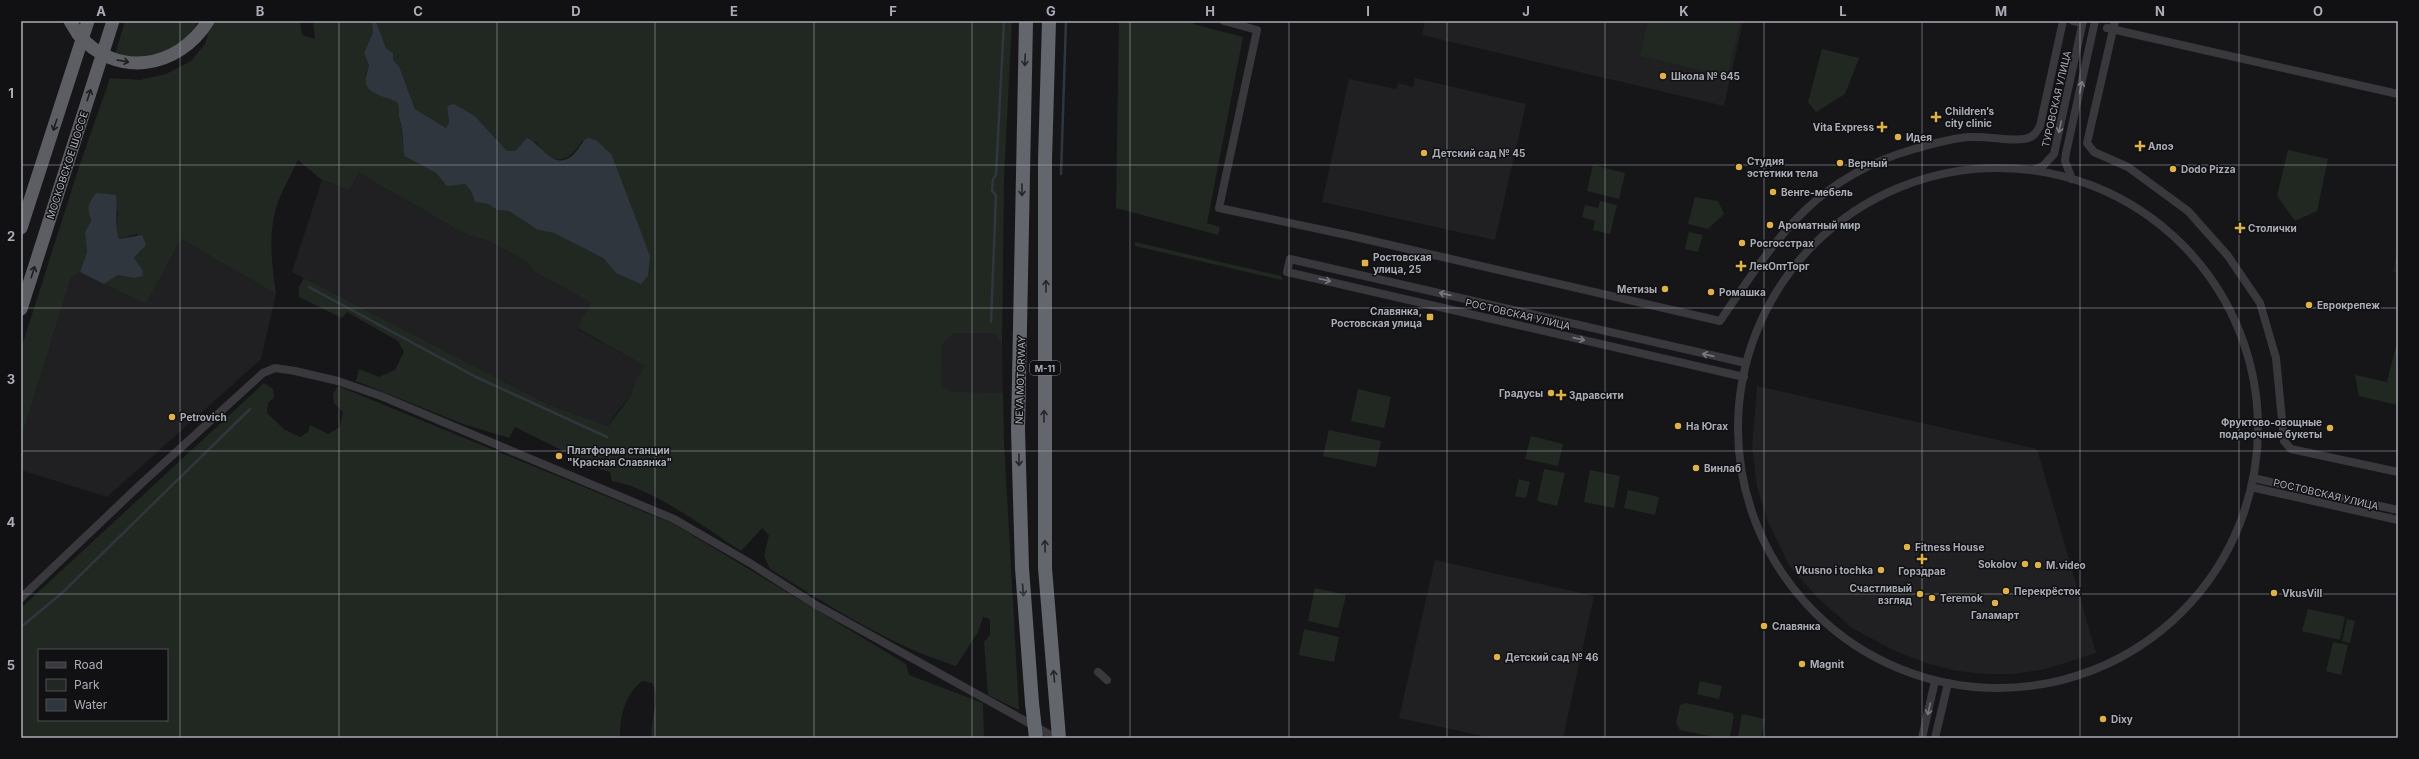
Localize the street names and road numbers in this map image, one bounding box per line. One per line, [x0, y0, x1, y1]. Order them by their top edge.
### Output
street label: ТУРОВСКАЯ УЛИЦА [2039, 49, 2073, 149]
street label: МОСКОВСКОЕ ШОССЕ [44, 110, 90, 220]
street label: РОСТОВСКАЯ УЛИЦА [1464, 296, 1572, 332]
street label: NEVA MOTORWAY [1012, 335, 1028, 424]
road number: М-11 [1030, 361, 1060, 375]
street label: РОСТОВСКАЯ УЛИЦА [2272, 476, 2380, 512]

